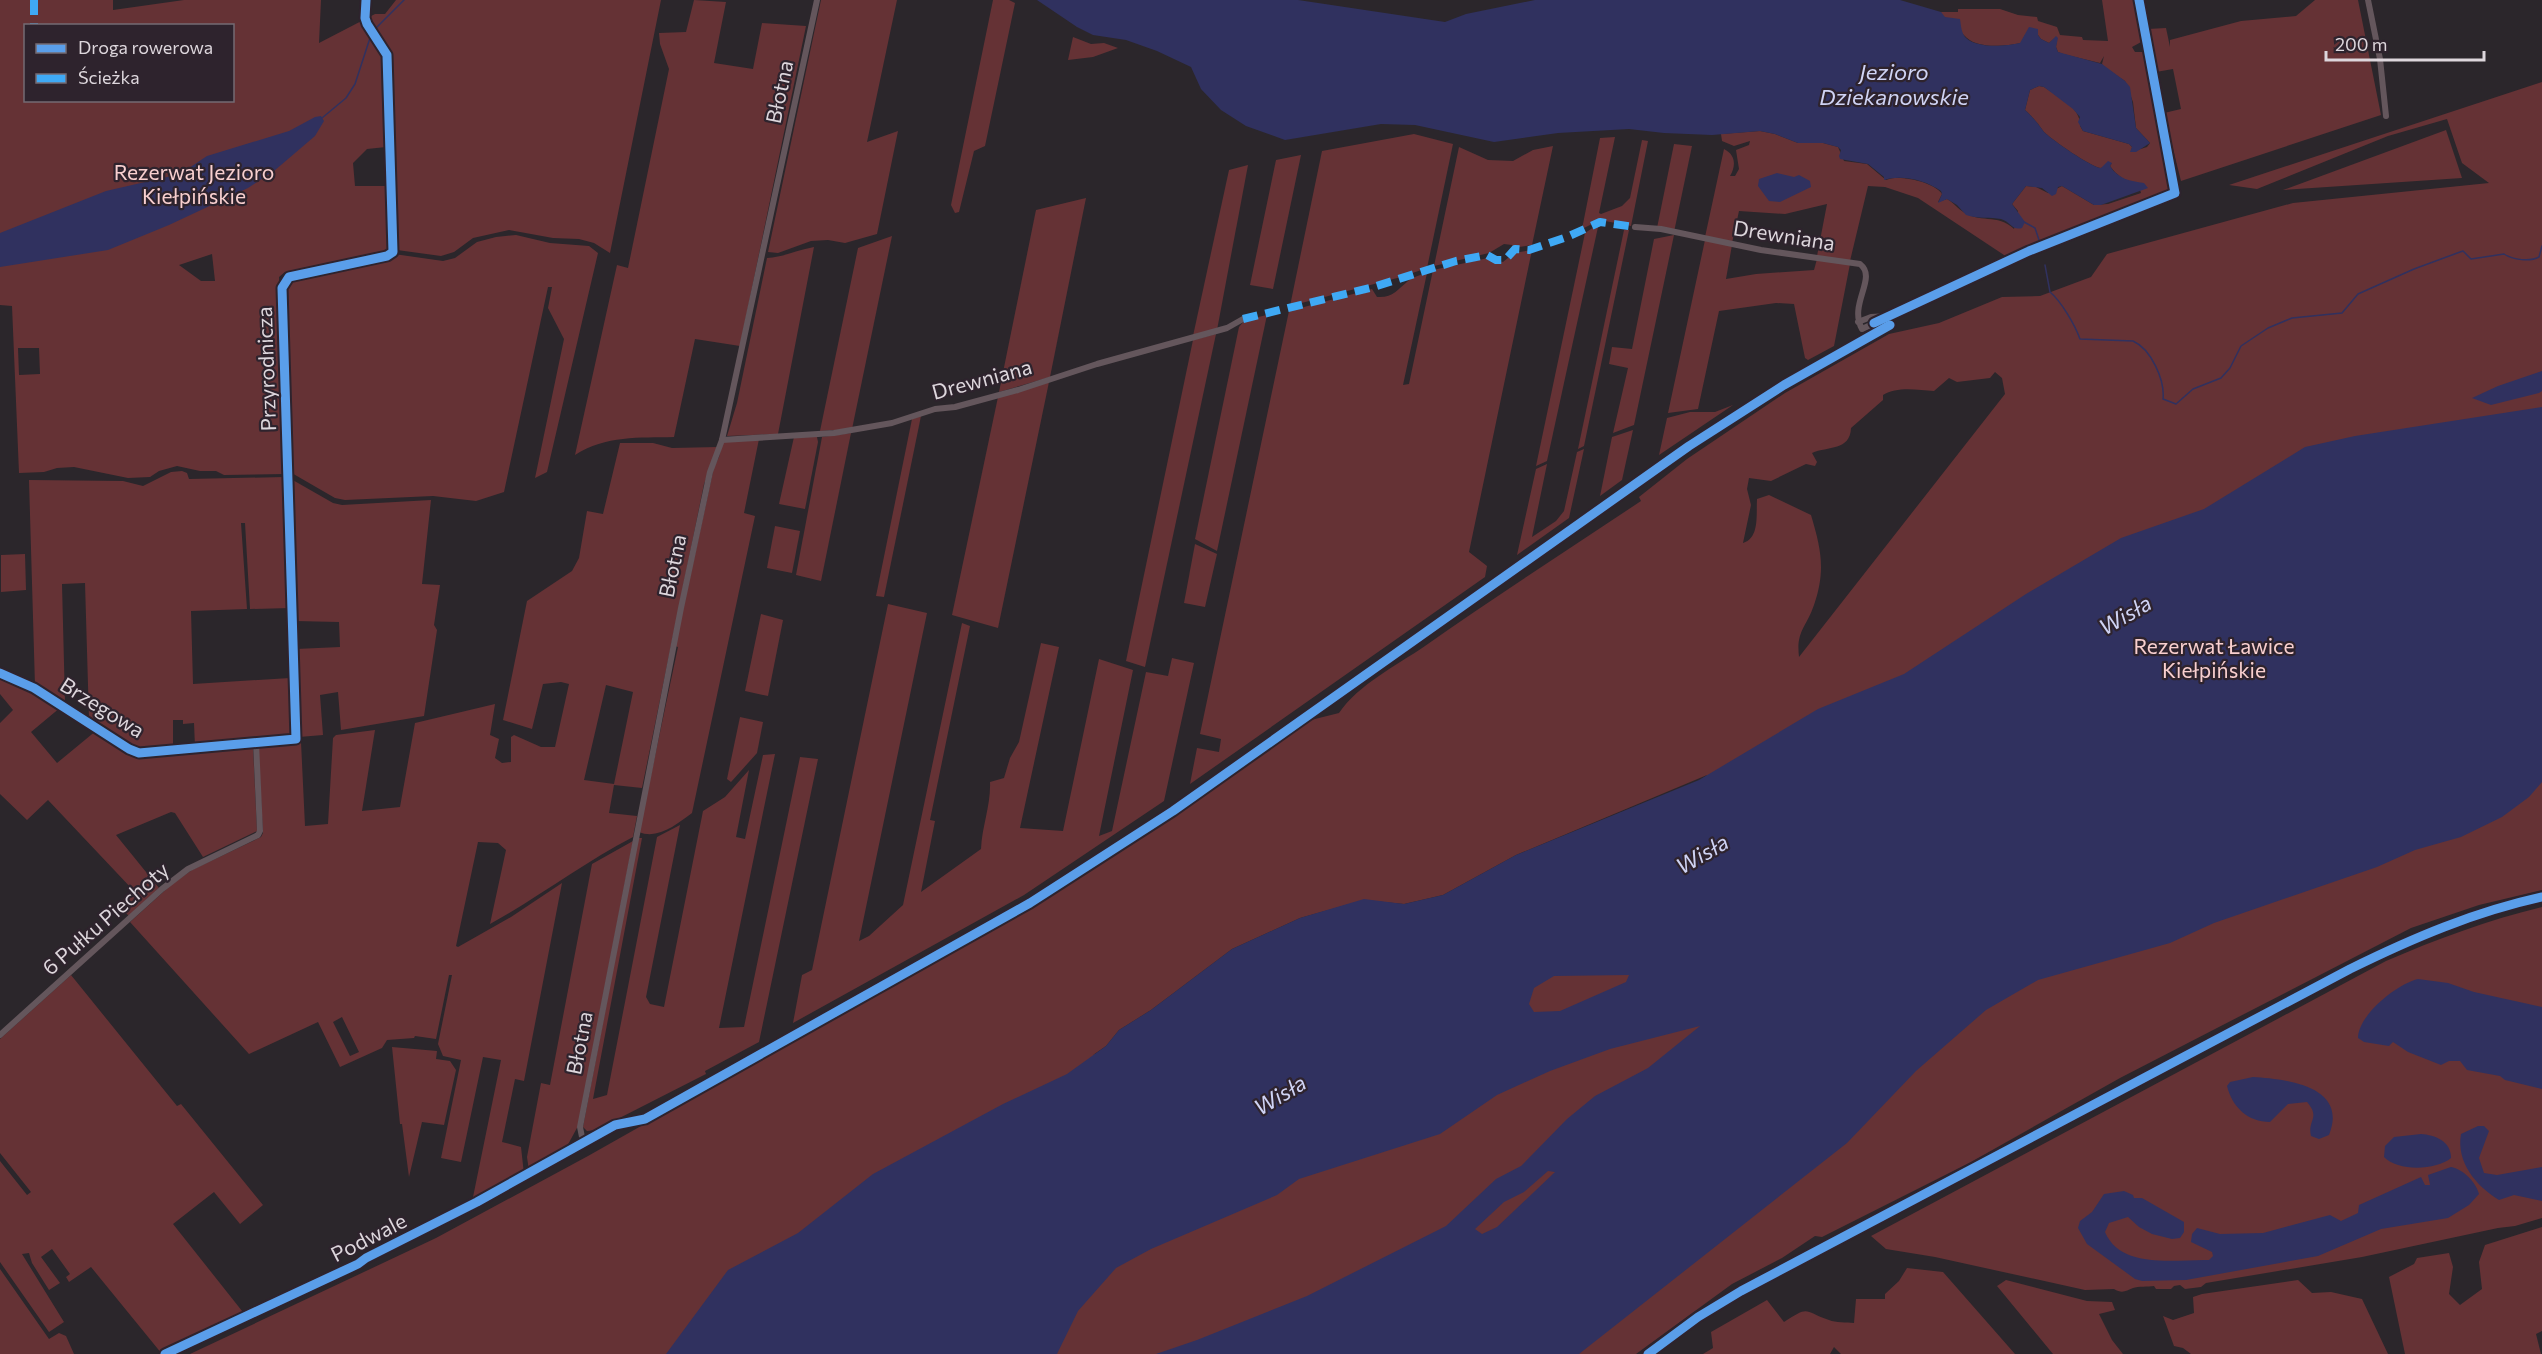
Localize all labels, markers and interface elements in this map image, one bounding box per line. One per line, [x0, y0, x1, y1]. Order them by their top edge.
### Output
legend [24, 24, 234, 102]
scale bar [2326, 24, 2484, 62]
text: 200 m [2335, 33, 2388, 55]
text: Droga rowerowa [78, 36, 213, 58]
street label: Błotna [760, 58, 797, 126]
water label: Jezioro Dziekanowskie [1819, 58, 1969, 110]
text: Ścieżka [78, 66, 140, 88]
park label: Rezerwat Jezioro Kiełpińskie [114, 159, 274, 208]
street label: Drewniana [1732, 214, 1837, 255]
street label: Przyrodnicza [251, 306, 280, 432]
street label: Drewniana [929, 353, 1034, 404]
street label: Błotna [653, 532, 690, 600]
water label: Wisła [2094, 589, 2156, 640]
park label: Rezerwat Ławice Kiełpińskie [2133, 633, 2295, 682]
street label: Brzegowa [56, 671, 149, 742]
water label: Wisła [1671, 828, 1733, 879]
street label: 6 Pułku Piechoty [37, 856, 173, 979]
street label: Błotna [560, 1009, 597, 1076]
water label: Wisła [1249, 1069, 1311, 1121]
street label: Podwale [326, 1207, 410, 1266]

